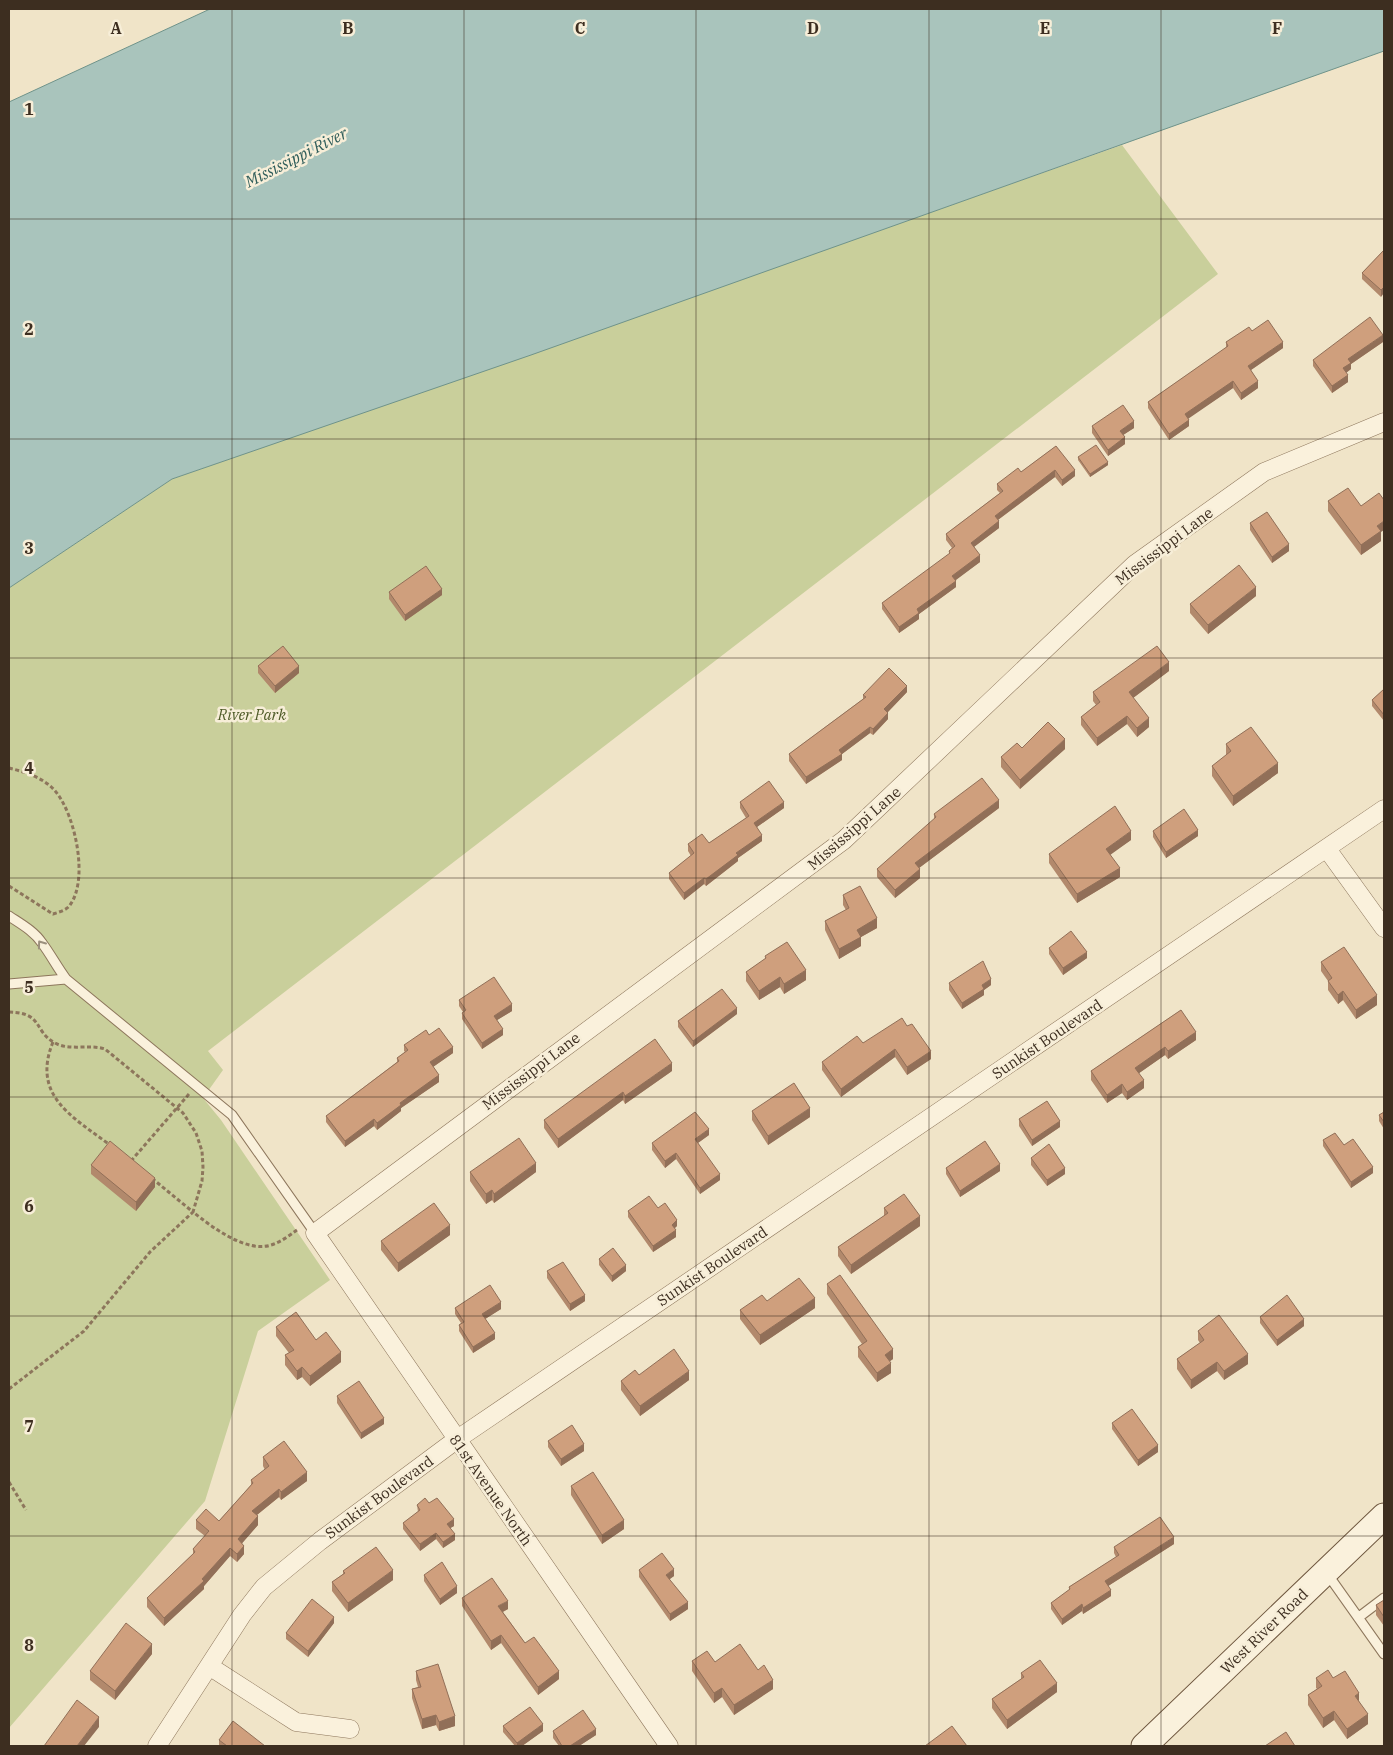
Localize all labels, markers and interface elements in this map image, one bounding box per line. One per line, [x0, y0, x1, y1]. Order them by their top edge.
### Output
text: A [110, 18, 122, 38]
text: B [342, 18, 354, 38]
text: C [575, 18, 585, 38]
text: D [807, 18, 819, 38]
text: E [1040, 18, 1050, 38]
text: F [1272, 18, 1282, 38]
text: 1 [24, 99, 34, 119]
water label: Mississippi River [241, 122, 351, 192]
text: 2 [24, 319, 34, 339]
street label: Mississippi Lane [1111, 503, 1217, 589]
text: 3 [24, 538, 34, 558]
park label: River Park [217, 705, 286, 724]
text: 4 [24, 758, 34, 778]
street label: Mississippi Lane [803, 782, 905, 874]
one-way arrow [38, 940, 47, 950]
text: 5 [24, 977, 34, 997]
street label: Sunkist Boulevard [988, 995, 1106, 1083]
street label: Mississippi Lane [478, 1028, 584, 1114]
text: 6 [24, 1196, 34, 1216]
street label: Sunkist Boulevard [653, 1222, 771, 1310]
text: 7 [24, 1416, 34, 1436]
street label: 81st Avenue North [445, 1431, 537, 1549]
street label: Sunkist Boulevard [321, 1451, 437, 1543]
street label: West River Road [1216, 1584, 1312, 1678]
text: 8 [24, 1635, 34, 1655]

